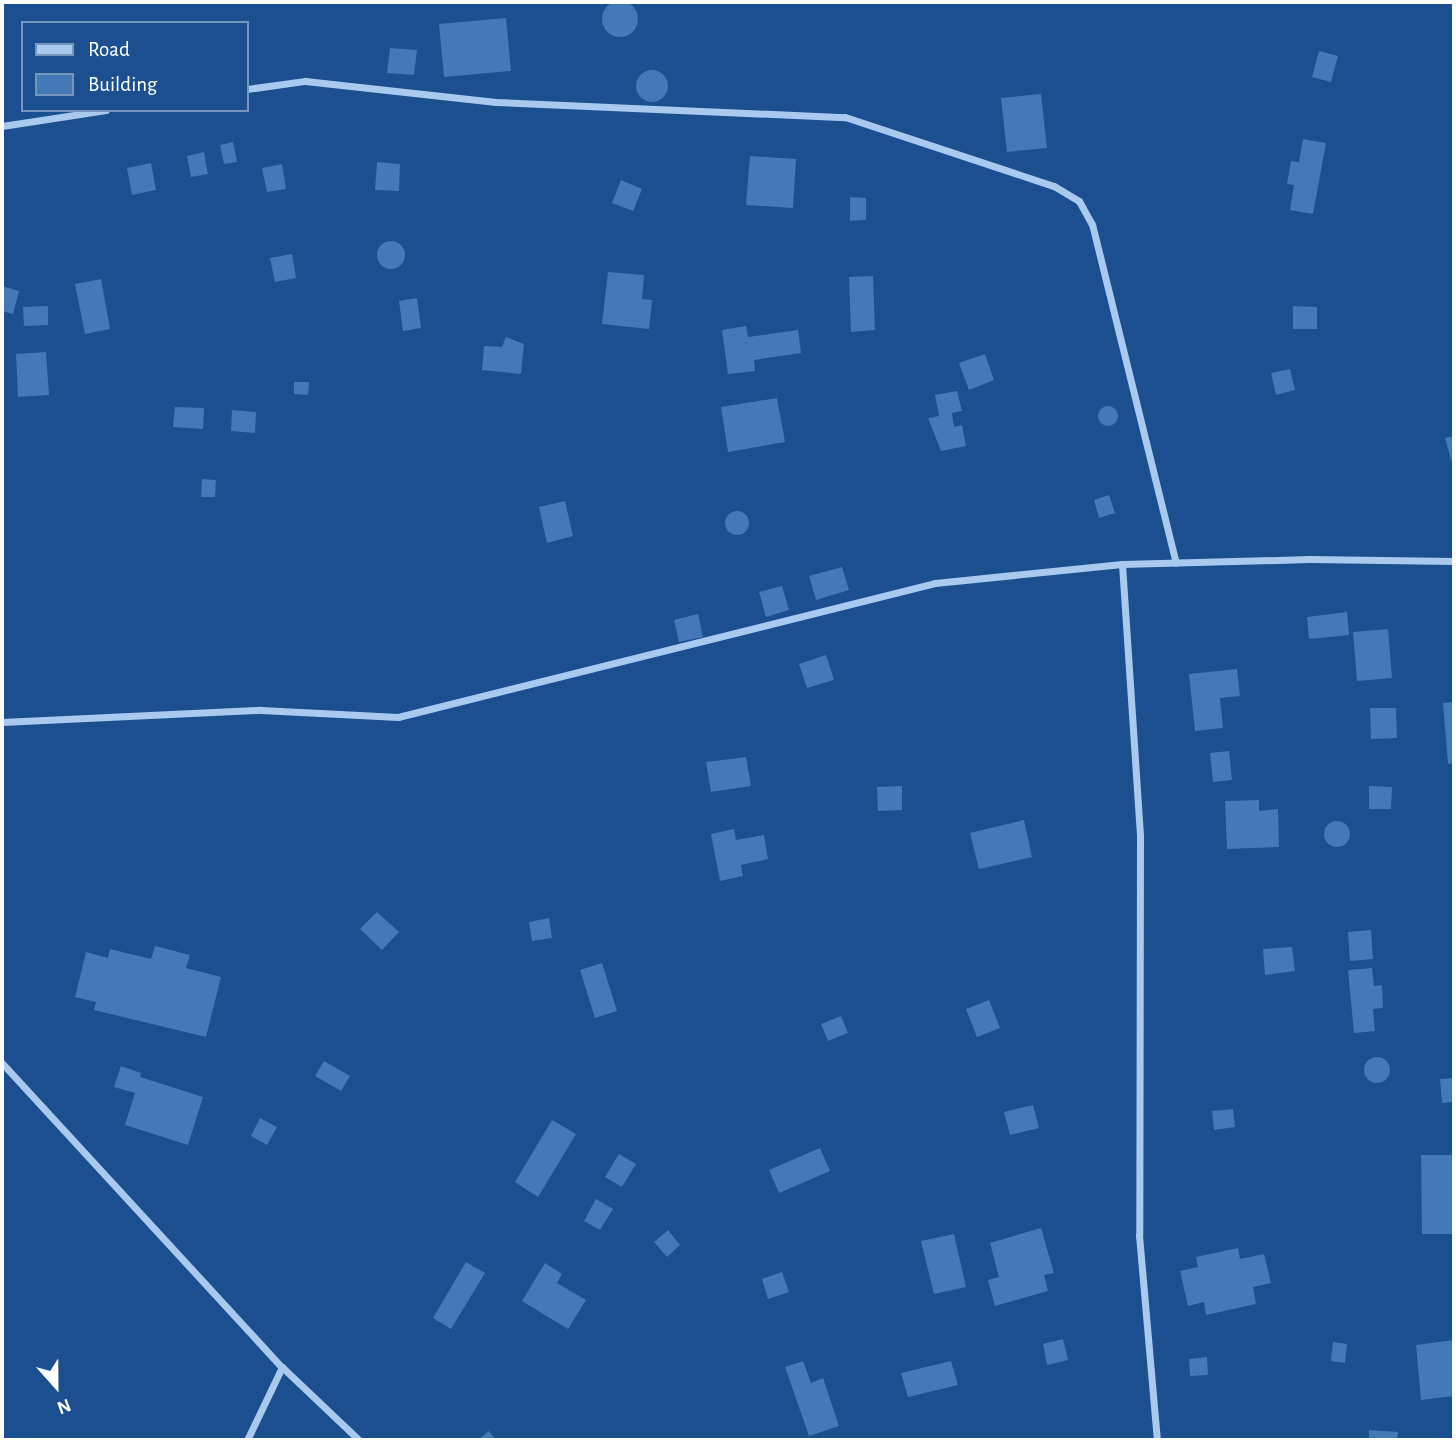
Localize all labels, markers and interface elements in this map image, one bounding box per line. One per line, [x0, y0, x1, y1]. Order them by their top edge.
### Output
legend [21, 21, 248, 112]
text: Road [88, 39, 130, 60]
text: Building [88, 74, 157, 95]
north arrow [21, 1351, 91, 1421]
text: N [54, 1395, 73, 1417]

